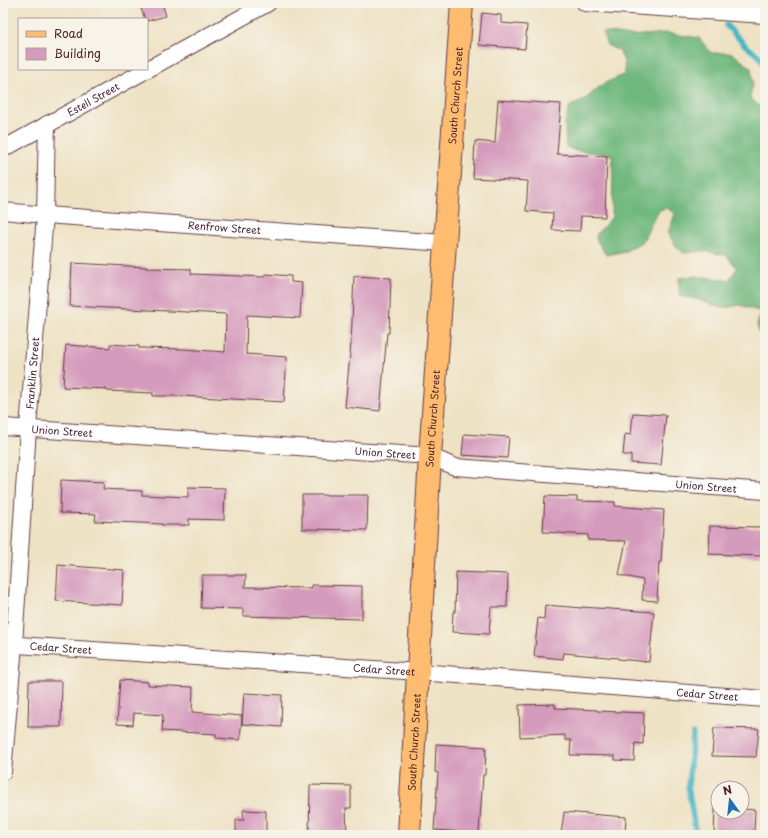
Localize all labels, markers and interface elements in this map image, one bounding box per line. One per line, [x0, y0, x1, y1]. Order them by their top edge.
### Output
legend [18, 18, 148, 70]
text: Road [54, 24, 83, 42]
text: Building [54, 44, 101, 62]
street label: South Church Street [444, 46, 466, 145]
street label: Estell Street [64, 78, 122, 119]
street label: Renfrow Street [187, 217, 261, 237]
street label: Franklin Street [22, 336, 42, 410]
street label: South Church Street [421, 369, 443, 468]
street label: Union Street [31, 421, 93, 440]
street label: Union Street [354, 443, 416, 462]
street label: Union Street [675, 476, 737, 496]
street label: Cedar Street [29, 638, 92, 657]
street label: Cedar Street [353, 660, 416, 679]
street label: Cedar Street [676, 684, 739, 704]
street label: South Church Street [403, 693, 424, 791]
north arrow [710, 780, 750, 820]
text: N [721, 780, 734, 799]

